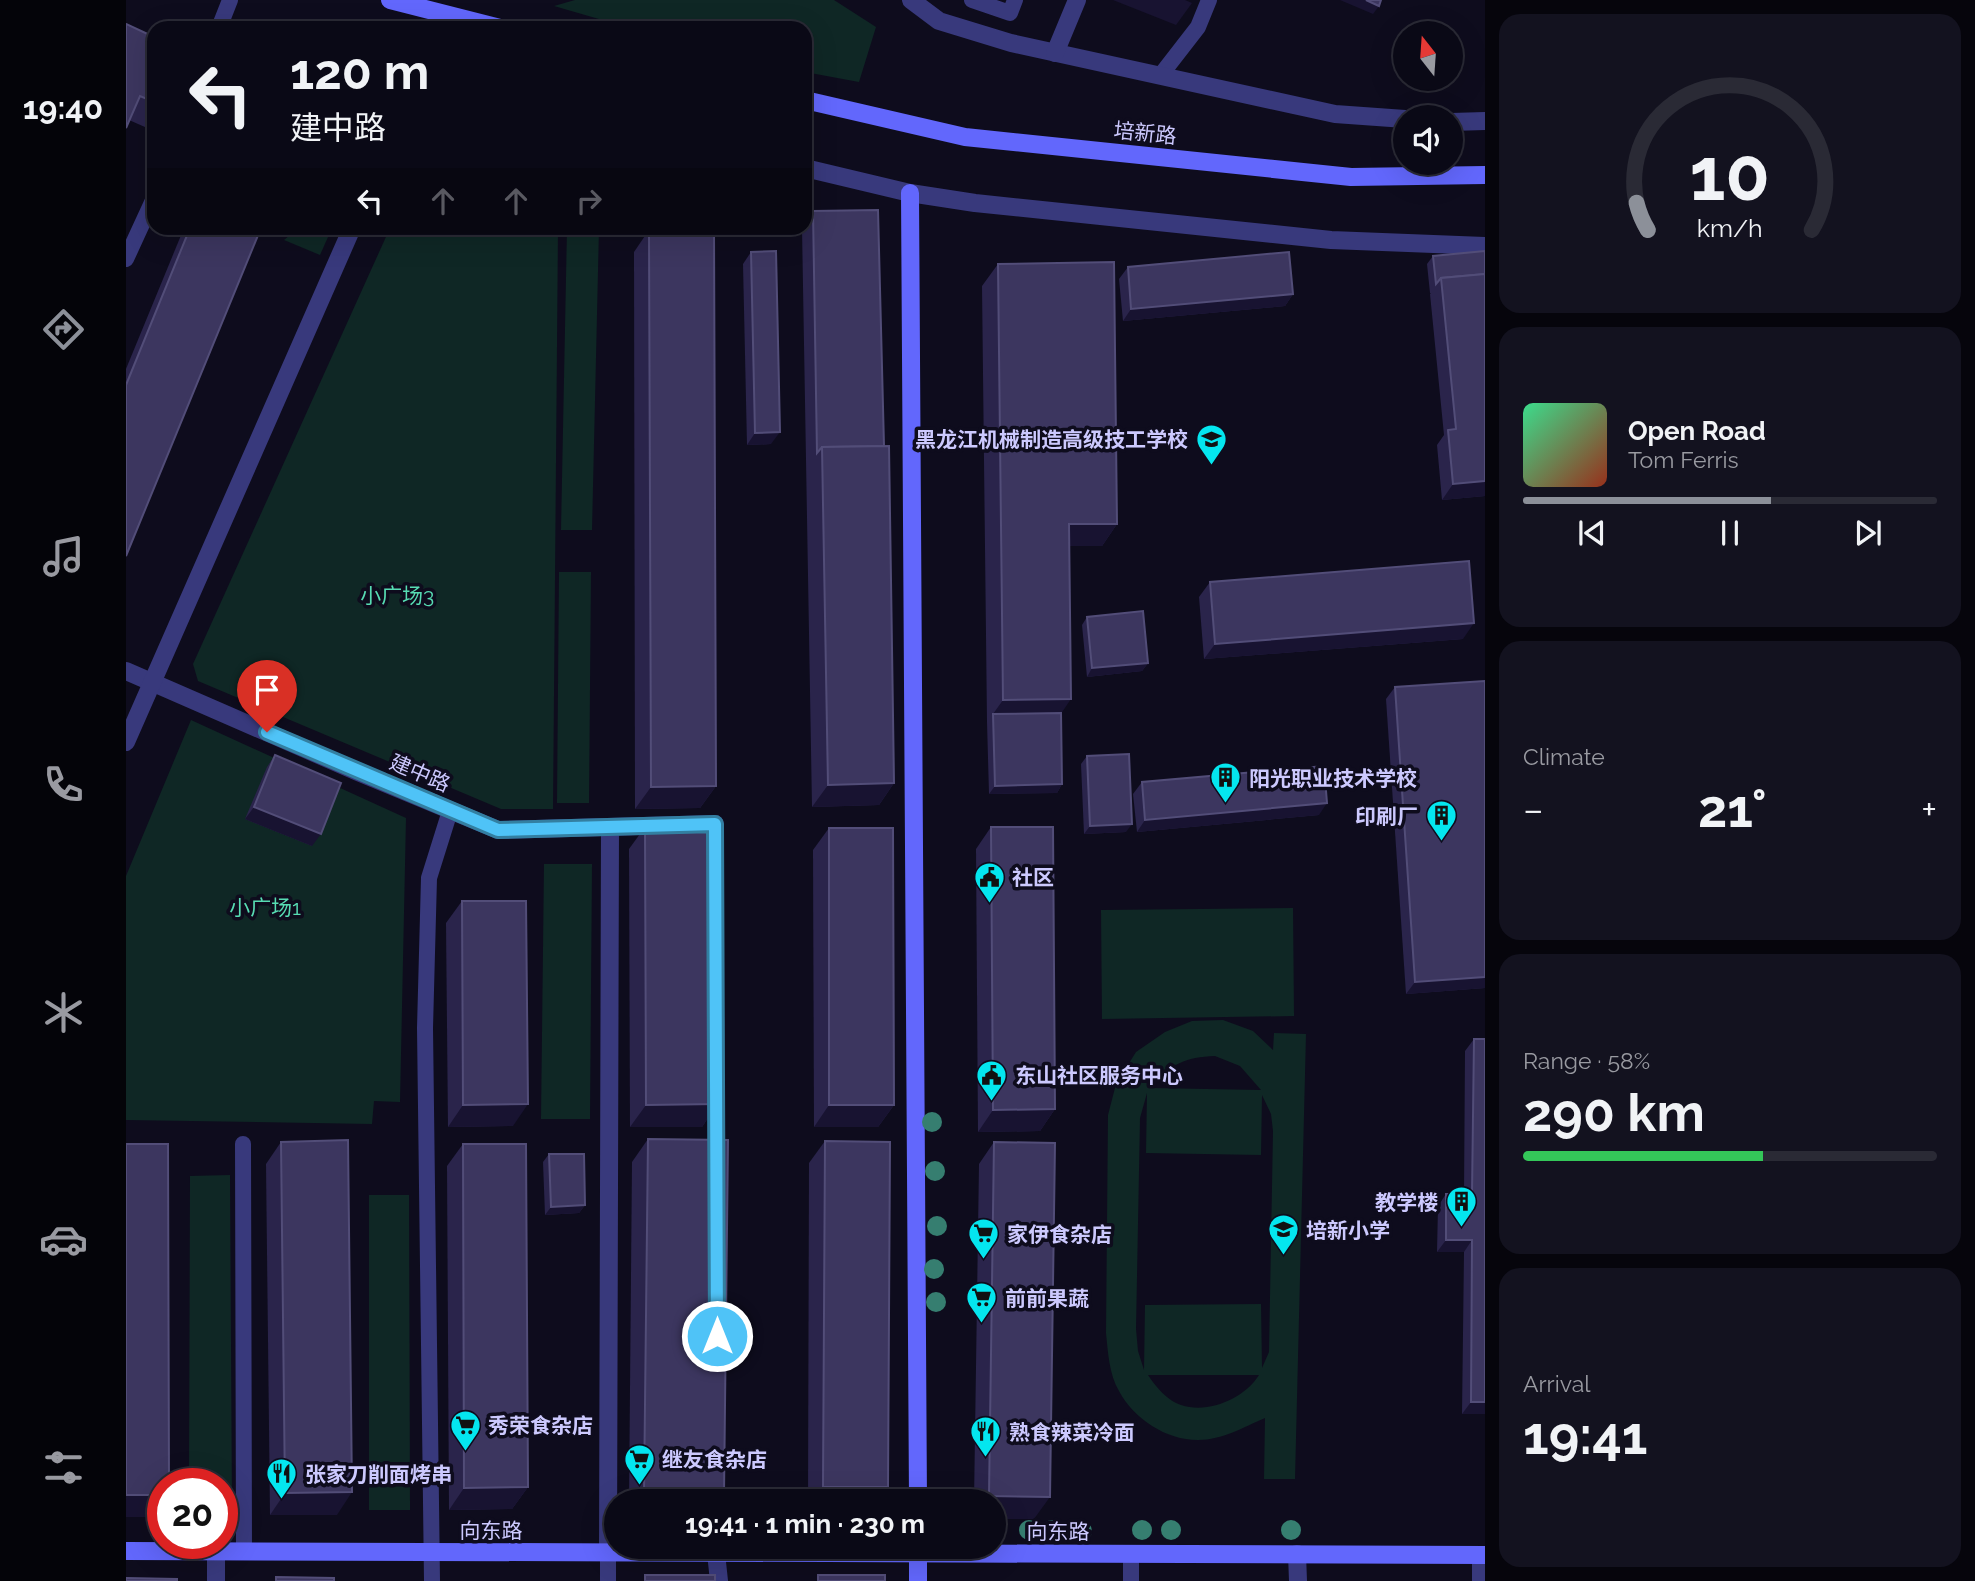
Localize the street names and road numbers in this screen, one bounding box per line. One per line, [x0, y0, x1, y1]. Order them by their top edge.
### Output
street label: 培新路 [1112, 117, 1178, 149]
street label: 建中路 [386, 749, 454, 797]
street label: 向东路 [460, 1518, 523, 1543]
street label: 向东路 [1027, 1519, 1090, 1544]

